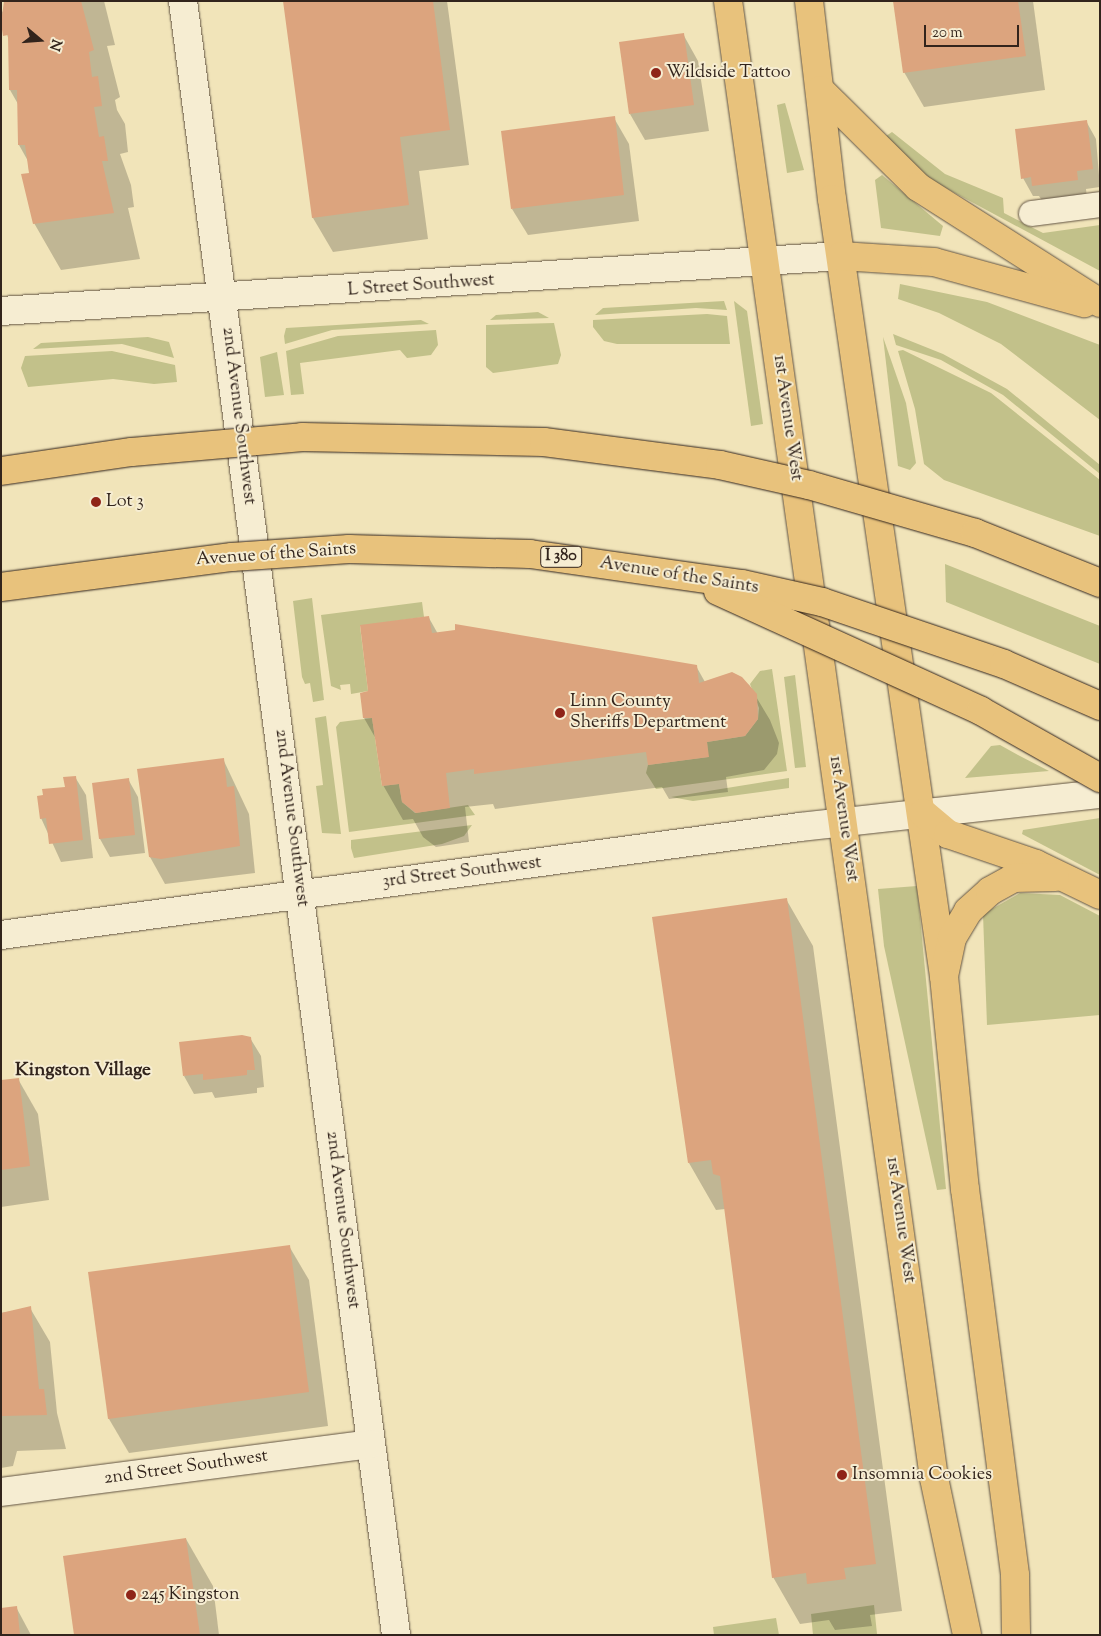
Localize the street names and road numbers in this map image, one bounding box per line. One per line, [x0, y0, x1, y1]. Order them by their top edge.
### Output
street label: L Street Southwest [347, 270, 495, 302]
street label: 2nd Avenue Southwest [216, 326, 260, 506]
street label: 1st Avenue West [767, 354, 807, 482]
street label: Avenue of the Saints [195, 539, 357, 571]
road number: I 380 [540, 544, 582, 570]
street label: Avenue of the Saints [598, 553, 760, 599]
street label: 2nd Avenue Southwest [269, 728, 313, 908]
street label: 1st Avenue West [823, 755, 863, 883]
street label: 3rd Street Southwest [381, 853, 543, 893]
street label: 2nd Avenue Southwest [320, 1130, 364, 1310]
street label: 1st Avenue West [880, 1156, 920, 1284]
street label: 2nd Street Southwest [103, 1446, 269, 1490]

